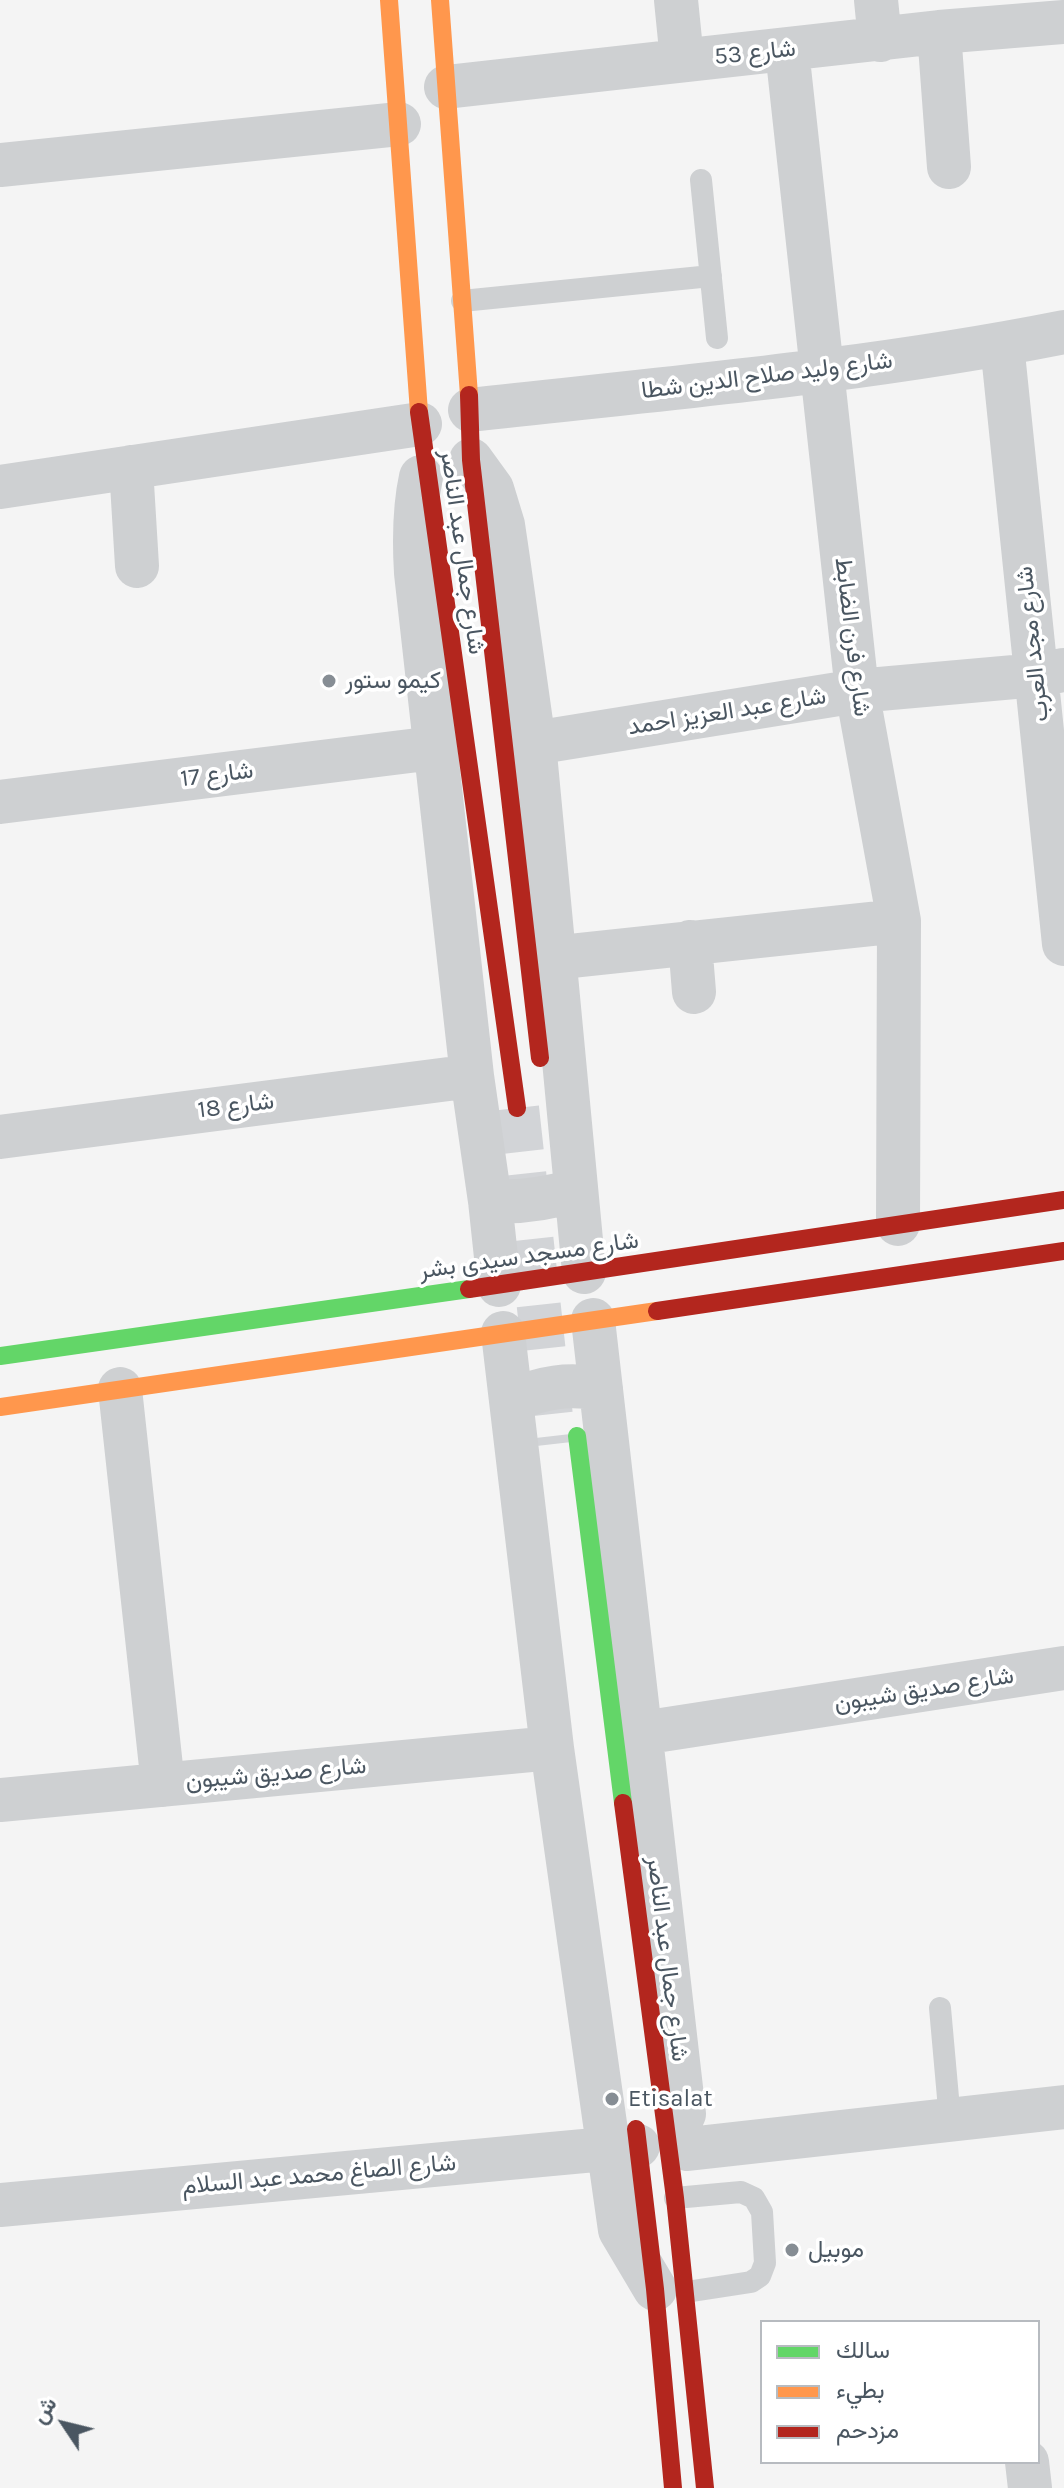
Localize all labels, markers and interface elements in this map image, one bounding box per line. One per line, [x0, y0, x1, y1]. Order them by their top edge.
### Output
street label: شارع 53 [713, 34, 797, 72]
street label: شارع وليد صلاح الدين شطا [640, 346, 894, 406]
street label: شارع جمال عبد الناصر [433, 448, 491, 656]
street label: شارع فرن الضابط [828, 556, 876, 718]
street label: شارع مجد العرب [1011, 565, 1055, 723]
place label: كيمو ستور [345, 667, 441, 695]
marker: كيمو ستور [320, 672, 338, 690]
street label: شارع عبد العزيز احمد [626, 682, 828, 742]
street label: شارع 17 [179, 756, 255, 794]
street label: شارع 18 [196, 1087, 276, 1125]
street label: شارع مسجد سيدى بشر [417, 1226, 641, 1286]
street label: شارع صديق شيبون [832, 1662, 1016, 1718]
street label: شارع صديق شيبون [184, 1752, 368, 1796]
street label: شارع جمال عبد الناصر [640, 1855, 694, 2063]
place label: Etisalat [628, 2085, 712, 2113]
marker: Etisalat [603, 2090, 621, 2108]
street label: شارع الصاغ محمد عبد السلام [181, 2149, 457, 2201]
place label: موبيل [808, 2236, 864, 2264]
marker: موبيل [783, 2241, 801, 2259]
legend [760, 2320, 1040, 2464]
text: سالك [836, 2336, 890, 2364]
text: بطيء [836, 2376, 885, 2404]
north arrow [24, 2384, 104, 2464]
text: ش [26, 2392, 63, 2429]
text: مزدحم [836, 2416, 899, 2444]

